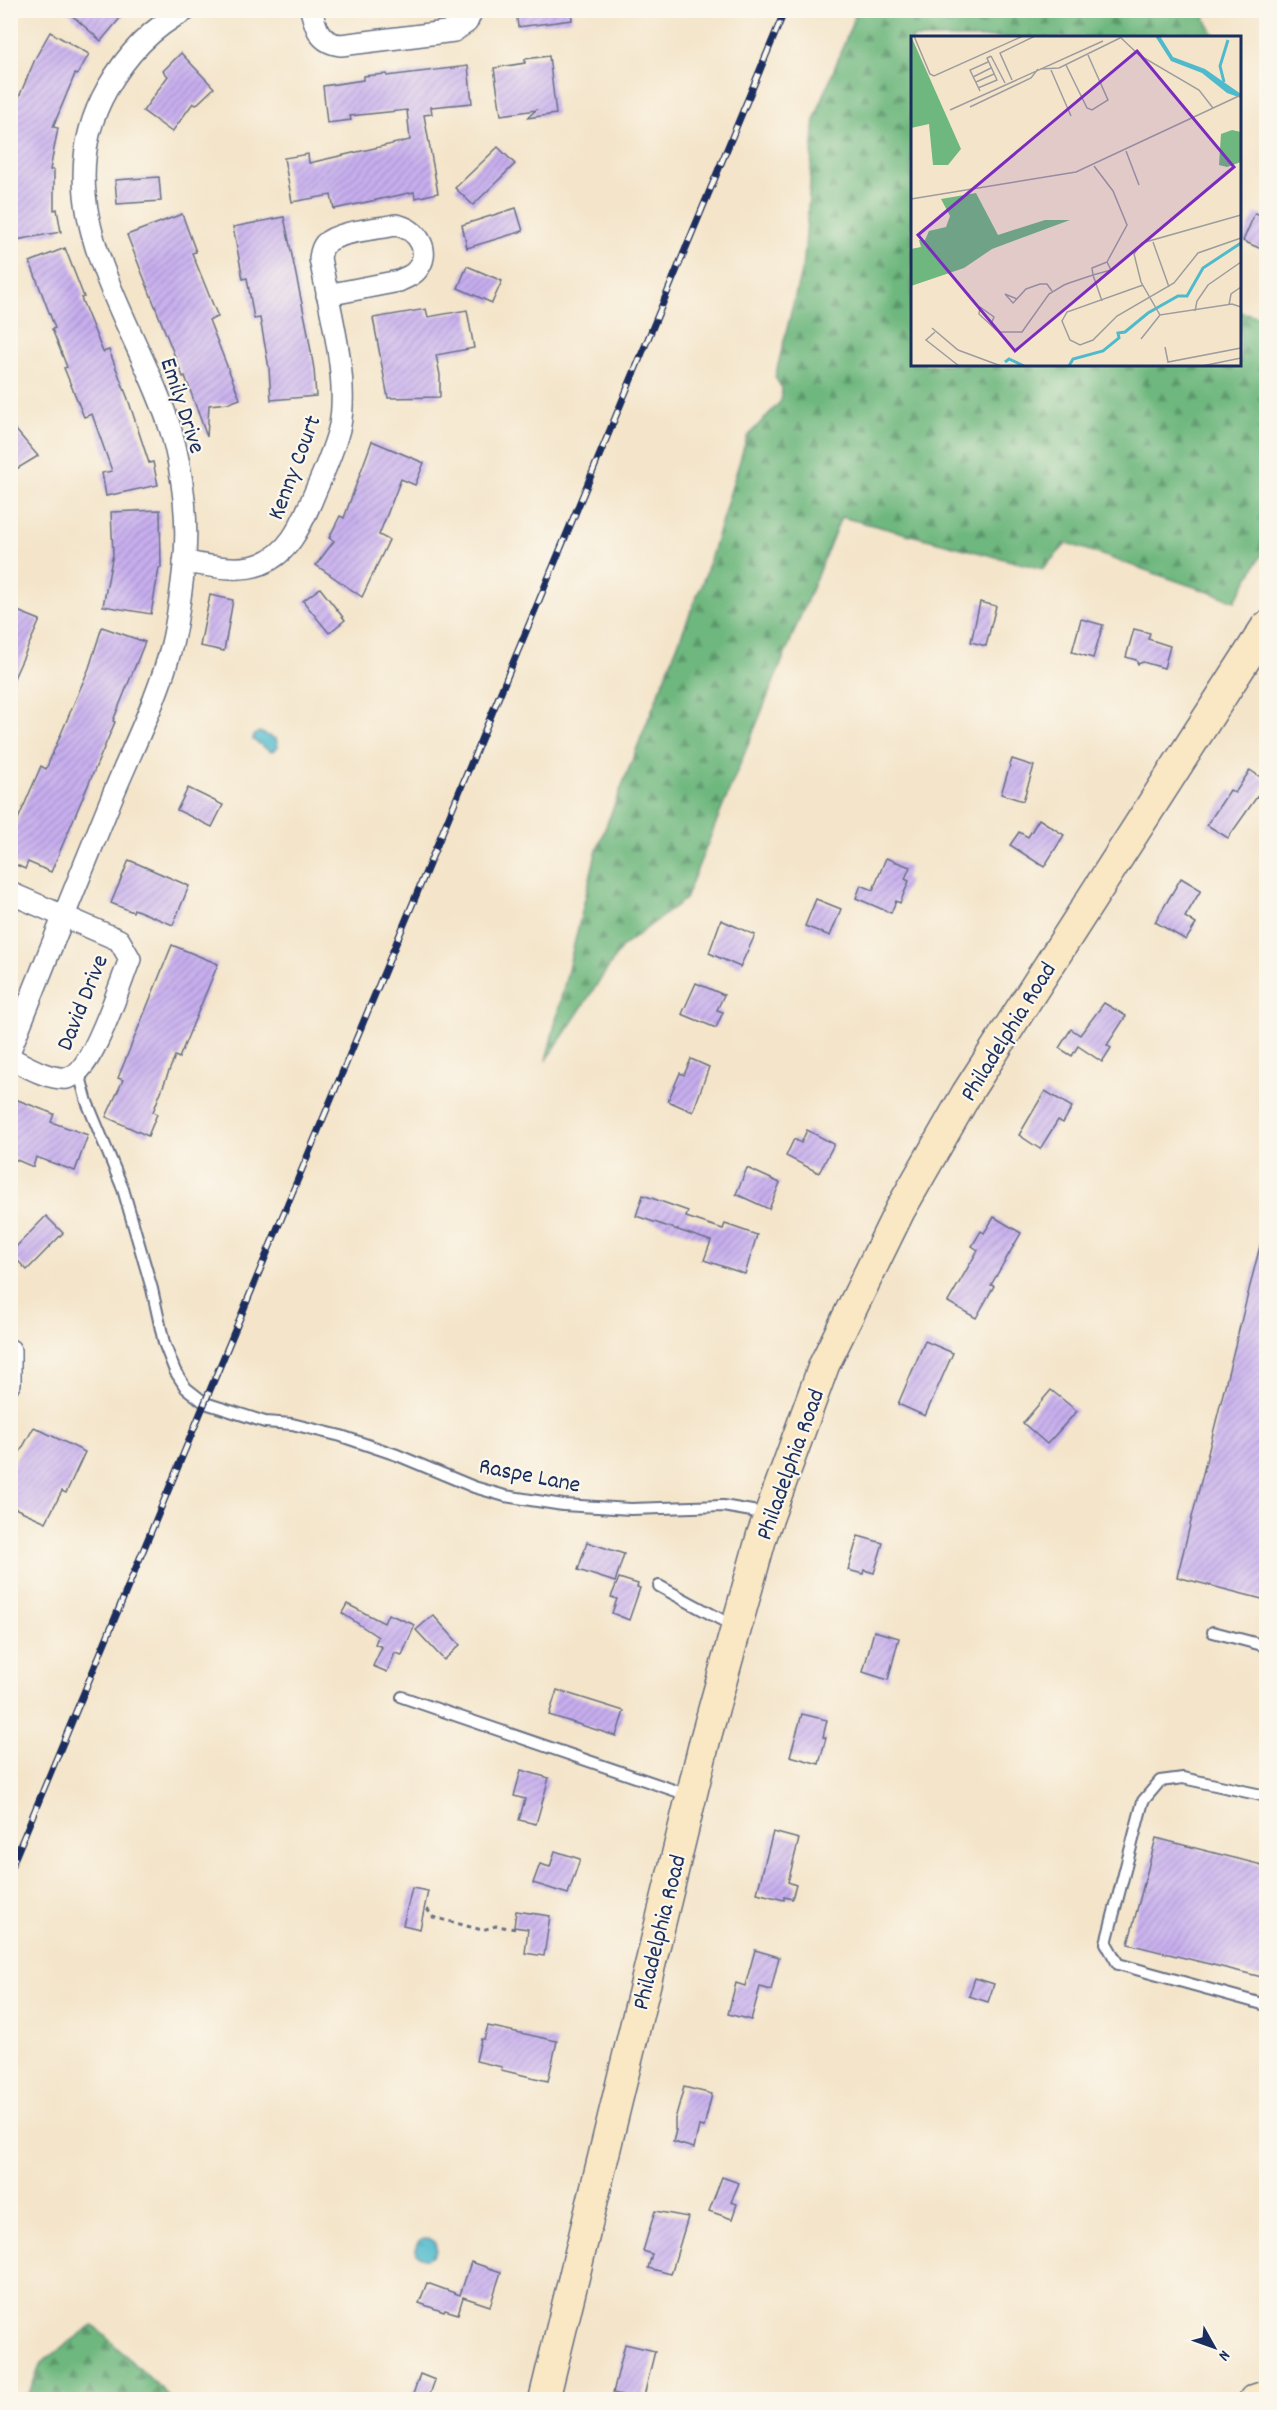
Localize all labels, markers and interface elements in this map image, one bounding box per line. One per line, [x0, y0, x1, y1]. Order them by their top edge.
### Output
inset map [911, 36, 1241, 366]
street label: Emily Drive [150, 354, 213, 458]
street label: Kenny Court [260, 411, 331, 525]
street label: David Drive [49, 950, 118, 1056]
street label: Philadelphia Road [953, 956, 1066, 1109]
street label: Philadelphia Road [749, 1385, 835, 1545]
street label: Raspe Lane [476, 1450, 583, 1503]
street label: Philadelphia Road [625, 1852, 697, 2014]
north arrow [1184, 2317, 1244, 2377]
text: N [1212, 2345, 1235, 2366]

